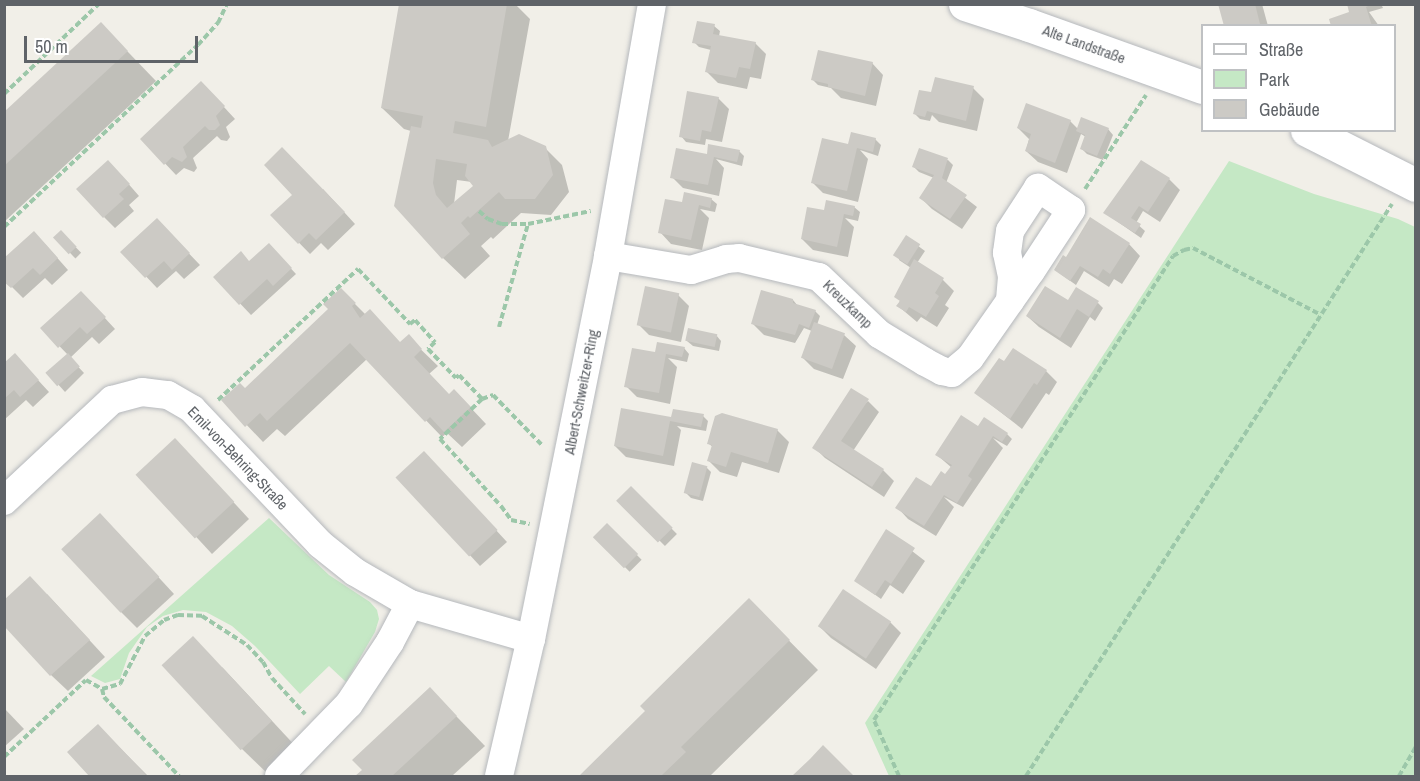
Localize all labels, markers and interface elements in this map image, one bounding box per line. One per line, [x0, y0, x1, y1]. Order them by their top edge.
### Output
street label: Alte Landstraße [1040, 21, 1128, 67]
scale bar [27, 24, 201, 62]
legend [1201, 24, 1396, 132]
text: 50 m [35, 34, 68, 59]
text: Straße [1259, 37, 1303, 62]
text: Park [1259, 67, 1289, 92]
text: Gebäude [1259, 97, 1320, 122]
street label: Kreuzkamp [819, 276, 877, 332]
street label: Albert-Schweitzer-Ring [560, 328, 602, 456]
street label: Emil-von-Behring-Straße [184, 403, 292, 513]

